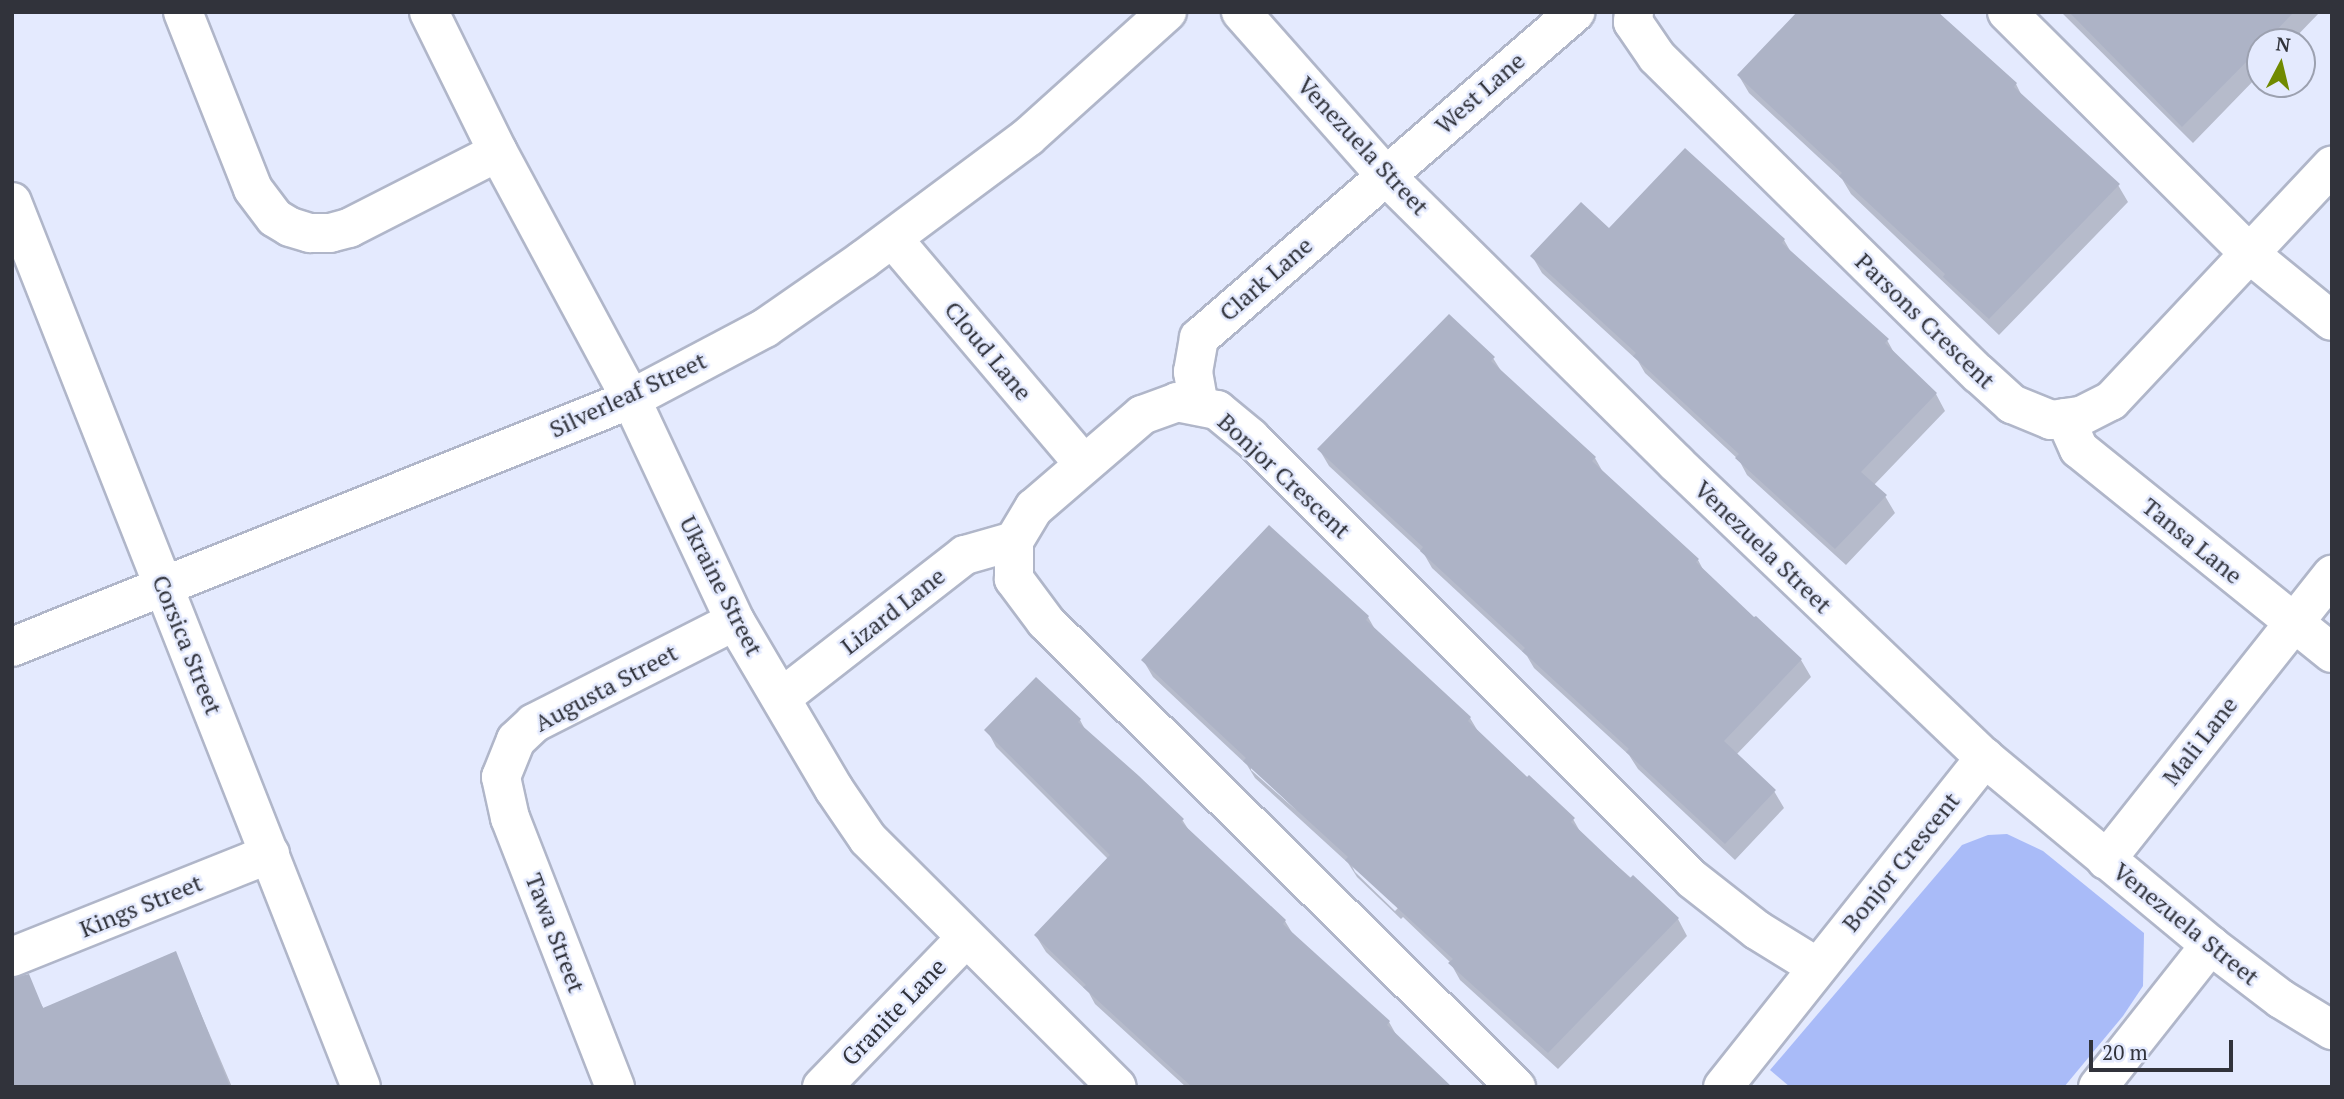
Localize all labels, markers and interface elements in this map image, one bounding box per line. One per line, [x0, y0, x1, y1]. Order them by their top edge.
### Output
north arrow [2246, 28, 2316, 98]
text: N [2275, 30, 2292, 57]
street label: West Lane [1429, 46, 1531, 140]
street label: Venezuela Street [1291, 71, 1435, 221]
street label: Clark Lane [1214, 231, 1318, 327]
street label: Parsons Crescent [1849, 247, 2001, 395]
street label: Cloud Lane [938, 296, 1038, 406]
street label: Silverleaf Street [545, 346, 711, 444]
street label: Bonjor Crescent [1212, 407, 1356, 545]
street label: Venezuela Street [1689, 474, 1837, 620]
street label: Tansa Lane [2136, 492, 2248, 590]
street label: Ukraine Street [673, 511, 769, 661]
street label: Lizard Lane [835, 561, 951, 661]
street label: Corsica Street [146, 571, 228, 719]
street label: Augusta Street [530, 638, 682, 738]
street label: Mali Lane [2156, 691, 2244, 791]
street label: Bonjor Crescent [1836, 787, 1966, 937]
street label: Venezuela Street [2107, 856, 2265, 992]
street label: Kings Street [75, 868, 207, 944]
street label: Tawa Street [519, 869, 591, 997]
street label: Granite Lane [836, 952, 952, 1072]
scale bar [2092, 1026, 2236, 1070]
text: 20 m [2102, 1038, 2148, 1066]

